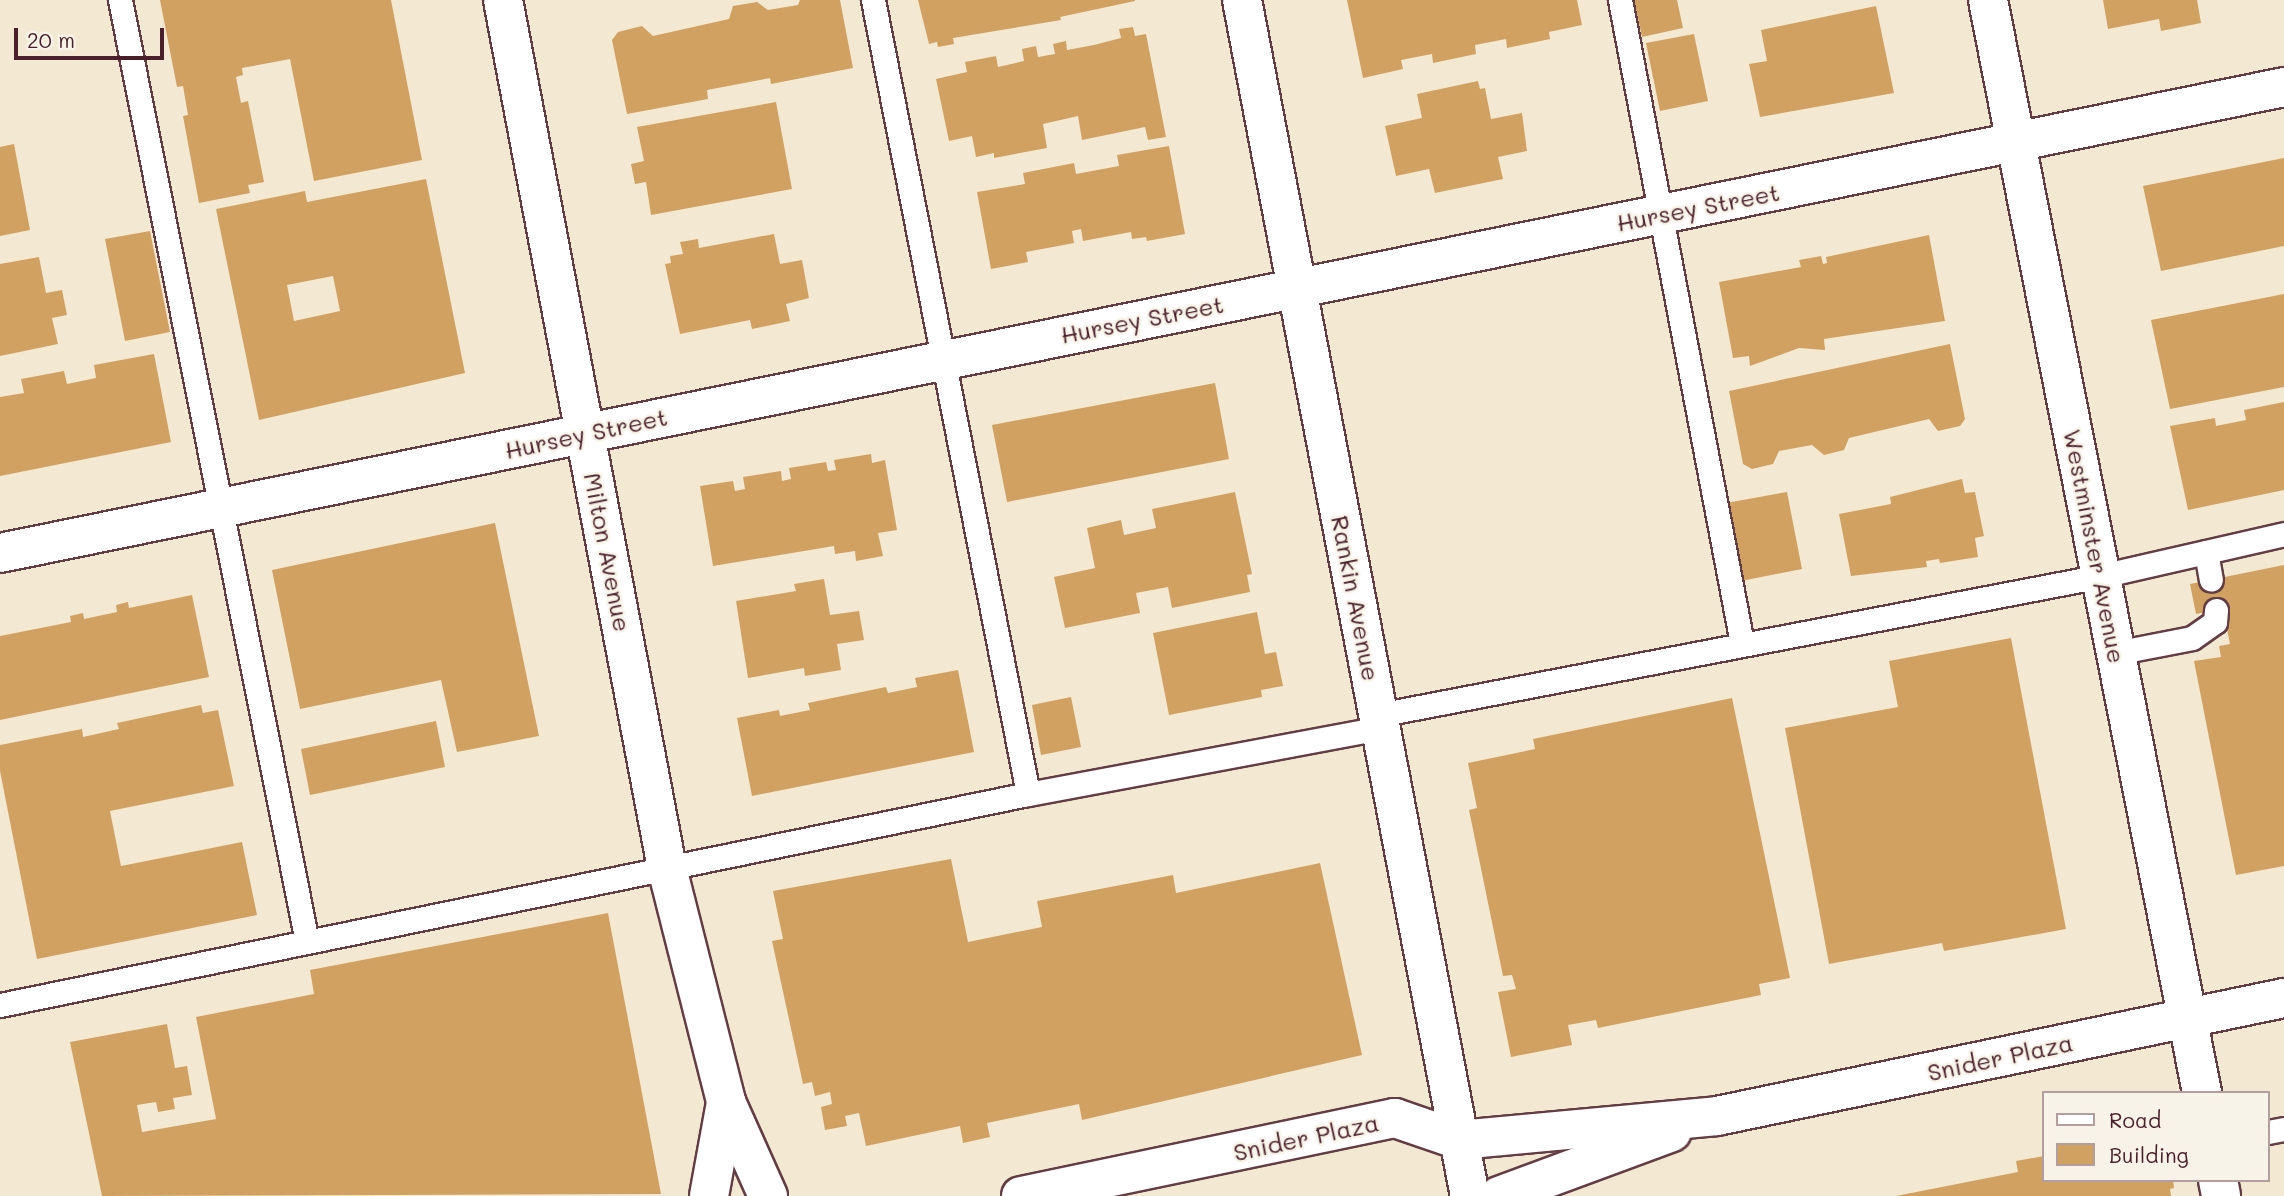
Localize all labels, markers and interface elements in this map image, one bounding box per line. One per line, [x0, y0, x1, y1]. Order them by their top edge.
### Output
scale bar [18, 14, 168, 58]
text: 20 m [27, 26, 75, 53]
street label: Hursey Street [1614, 177, 1782, 237]
street label: Hursey Street [1058, 289, 1226, 349]
street label: Hursey Street [502, 402, 670, 464]
street label: Westminster Avenue [2058, 427, 2132, 665]
street label: Milton Avenue [578, 470, 638, 634]
street label: Rankin Avenue [1326, 513, 1386, 683]
street label: Snider Plaza [1925, 1028, 2075, 1086]
legend [2042, 1091, 2270, 1182]
text: Road [2109, 1106, 2161, 1133]
street label: Snider Plaza [1231, 1108, 1381, 1166]
text: Building [2109, 1141, 2189, 1168]

